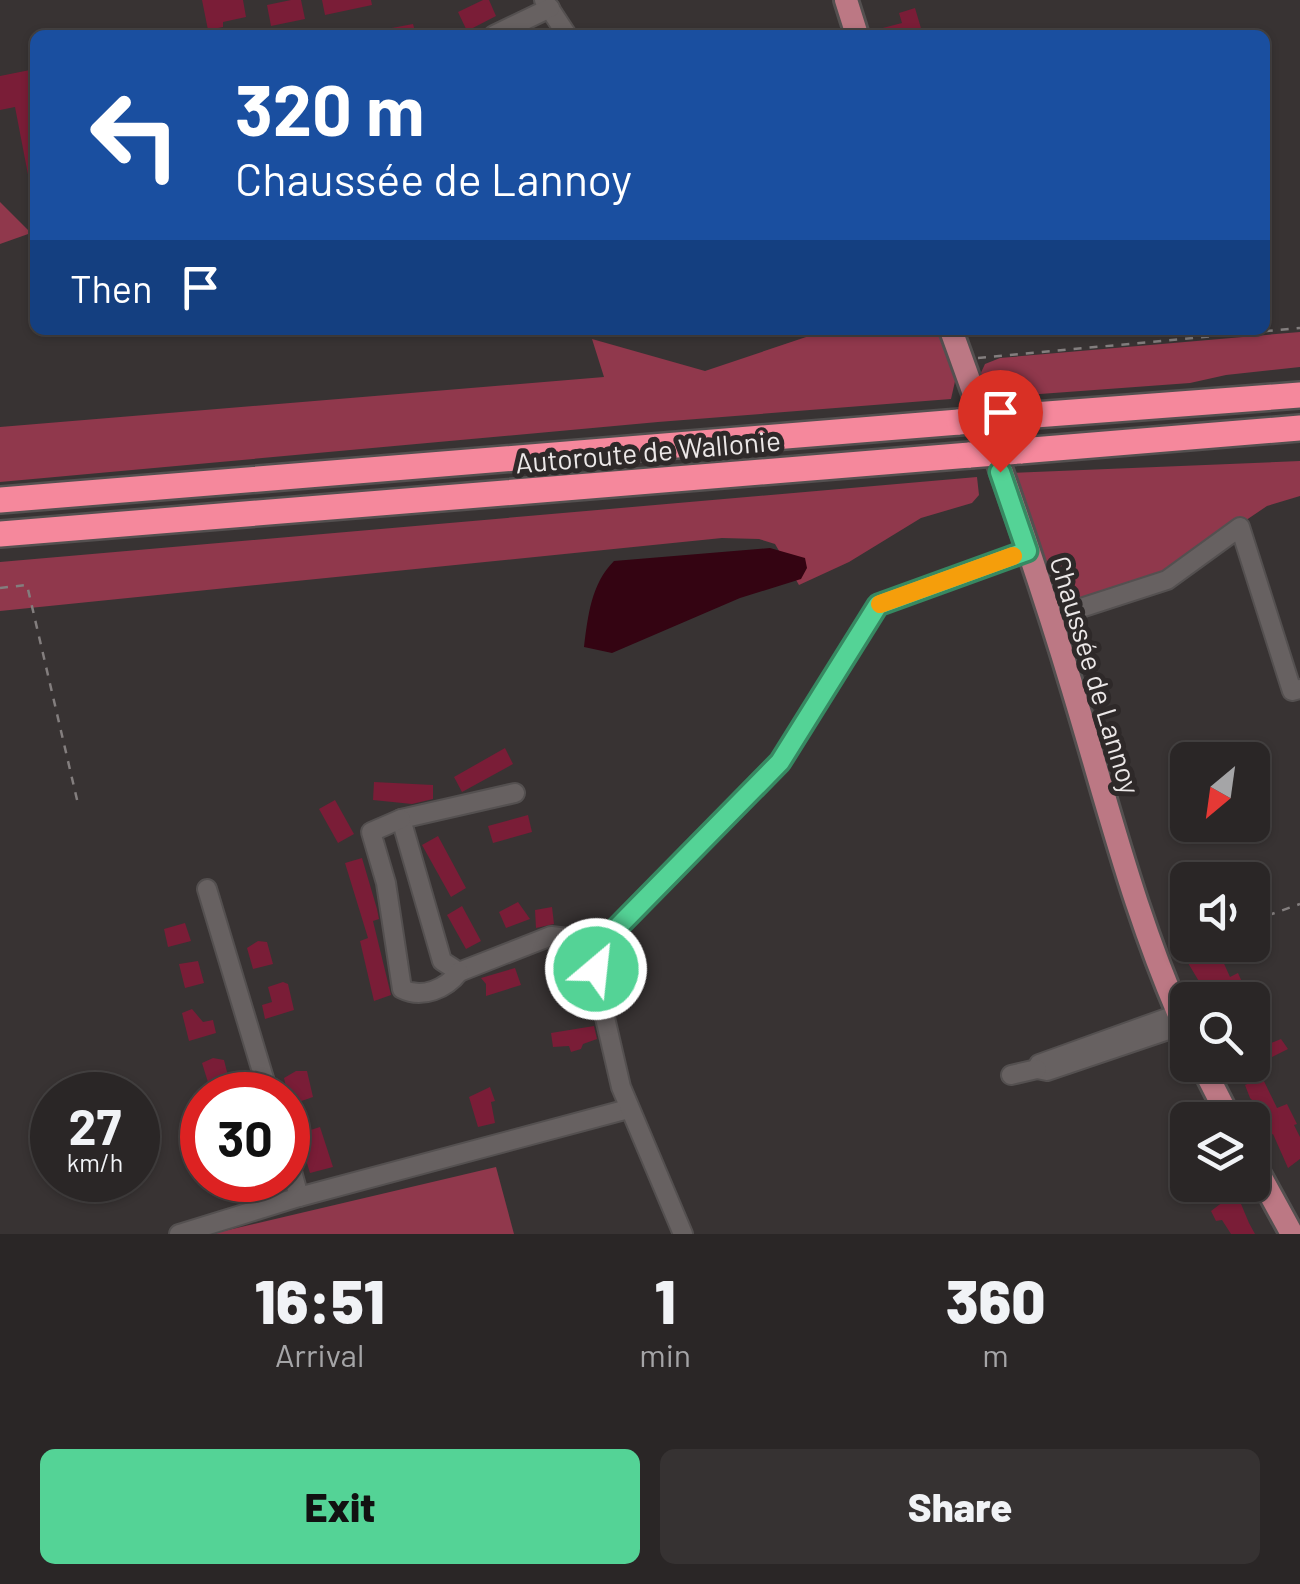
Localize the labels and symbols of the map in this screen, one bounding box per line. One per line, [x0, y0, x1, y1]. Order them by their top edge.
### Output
pin [958, 370, 1043, 473]
street label: Autoroute de Wallonie [514, 422, 782, 480]
street label: Chaussée de Lannoy [1044, 552, 1148, 798]
north arrow [1170, 742, 1270, 842]
position arrow [544, 917, 648, 1021]
speed limit sign: 30 [180, 1072, 310, 1202]

